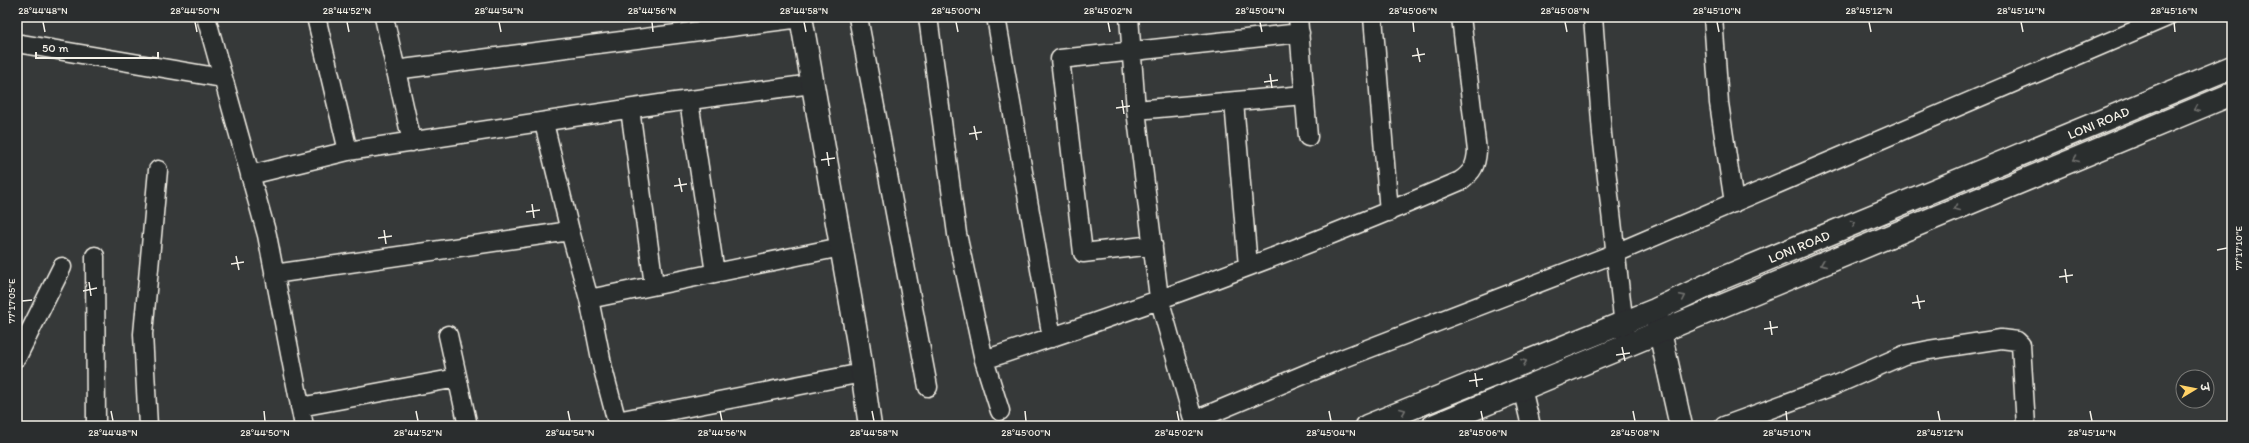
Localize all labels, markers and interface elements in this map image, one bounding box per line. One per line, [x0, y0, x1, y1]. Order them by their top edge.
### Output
text: 28°44'48"N [18, 4, 68, 17]
text: 28°44'50"N [170, 4, 220, 17]
text: 28°44'52"N [323, 4, 371, 17]
text: 28°44'54"N [474, 4, 524, 17]
text: 28°44'56"N [628, 4, 677, 17]
text: 28°44'58"N [780, 4, 829, 17]
text: 28°45'00"N [931, 4, 981, 17]
text: 28°45'02"N [1084, 4, 1133, 17]
text: 28°45'04"N [1235, 4, 1285, 17]
text: 28°45'06"N [1389, 4, 1438, 17]
text: 28°45'08"N [1541, 4, 1590, 17]
text: 28°45'10"N [1693, 4, 1741, 17]
text: 28°45'12"N [1845, 4, 1893, 17]
text: 28°45'14"N [1997, 4, 2045, 17]
text: 28°45'16"N [2150, 4, 2198, 17]
scale bar [36, 34, 158, 60]
text: 50 m [42, 41, 68, 55]
street label: LONI ROAD [2066, 103, 2132, 142]
one-way arrow [2193, 104, 2201, 112]
one-way arrow [2073, 154, 2080, 162]
one-way arrow [1952, 204, 1959, 212]
one-way arrow [1849, 220, 1857, 228]
text: 77°17'10"E [2232, 225, 2245, 270]
street label: LONI ROAD [1766, 227, 1833, 266]
one-way arrow [1819, 259, 1826, 267]
text: 77°17'05"E [5, 278, 18, 323]
one-way arrow [1679, 294, 1686, 302]
one-way arrow [1520, 359, 1527, 367]
north arrow [2175, 369, 2215, 409]
text: उ [2197, 382, 2212, 394]
one-way arrow [1400, 408, 1407, 416]
text: 28°44'48"N [88, 426, 138, 439]
text: 28°44'50"N [240, 426, 290, 439]
text: 28°44'52"N [394, 426, 442, 439]
text: 28°44'54"N [545, 426, 595, 439]
text: 28°44'56"N [698, 426, 747, 439]
text: 28°44'58"N [850, 426, 899, 439]
text: 28°45'00"N [1001, 426, 1051, 439]
text: 28°45'02"N [1155, 426, 1204, 439]
text: 28°45'04"N [1306, 426, 1356, 439]
text: 28°45'06"N [1459, 426, 1508, 439]
text: 28°45'08"N [1611, 426, 1660, 439]
text: 28°45'10"N [1763, 426, 1811, 439]
text: 28°45'12"N [1916, 426, 1964, 439]
text: 28°45'14"N [2068, 426, 2116, 439]

